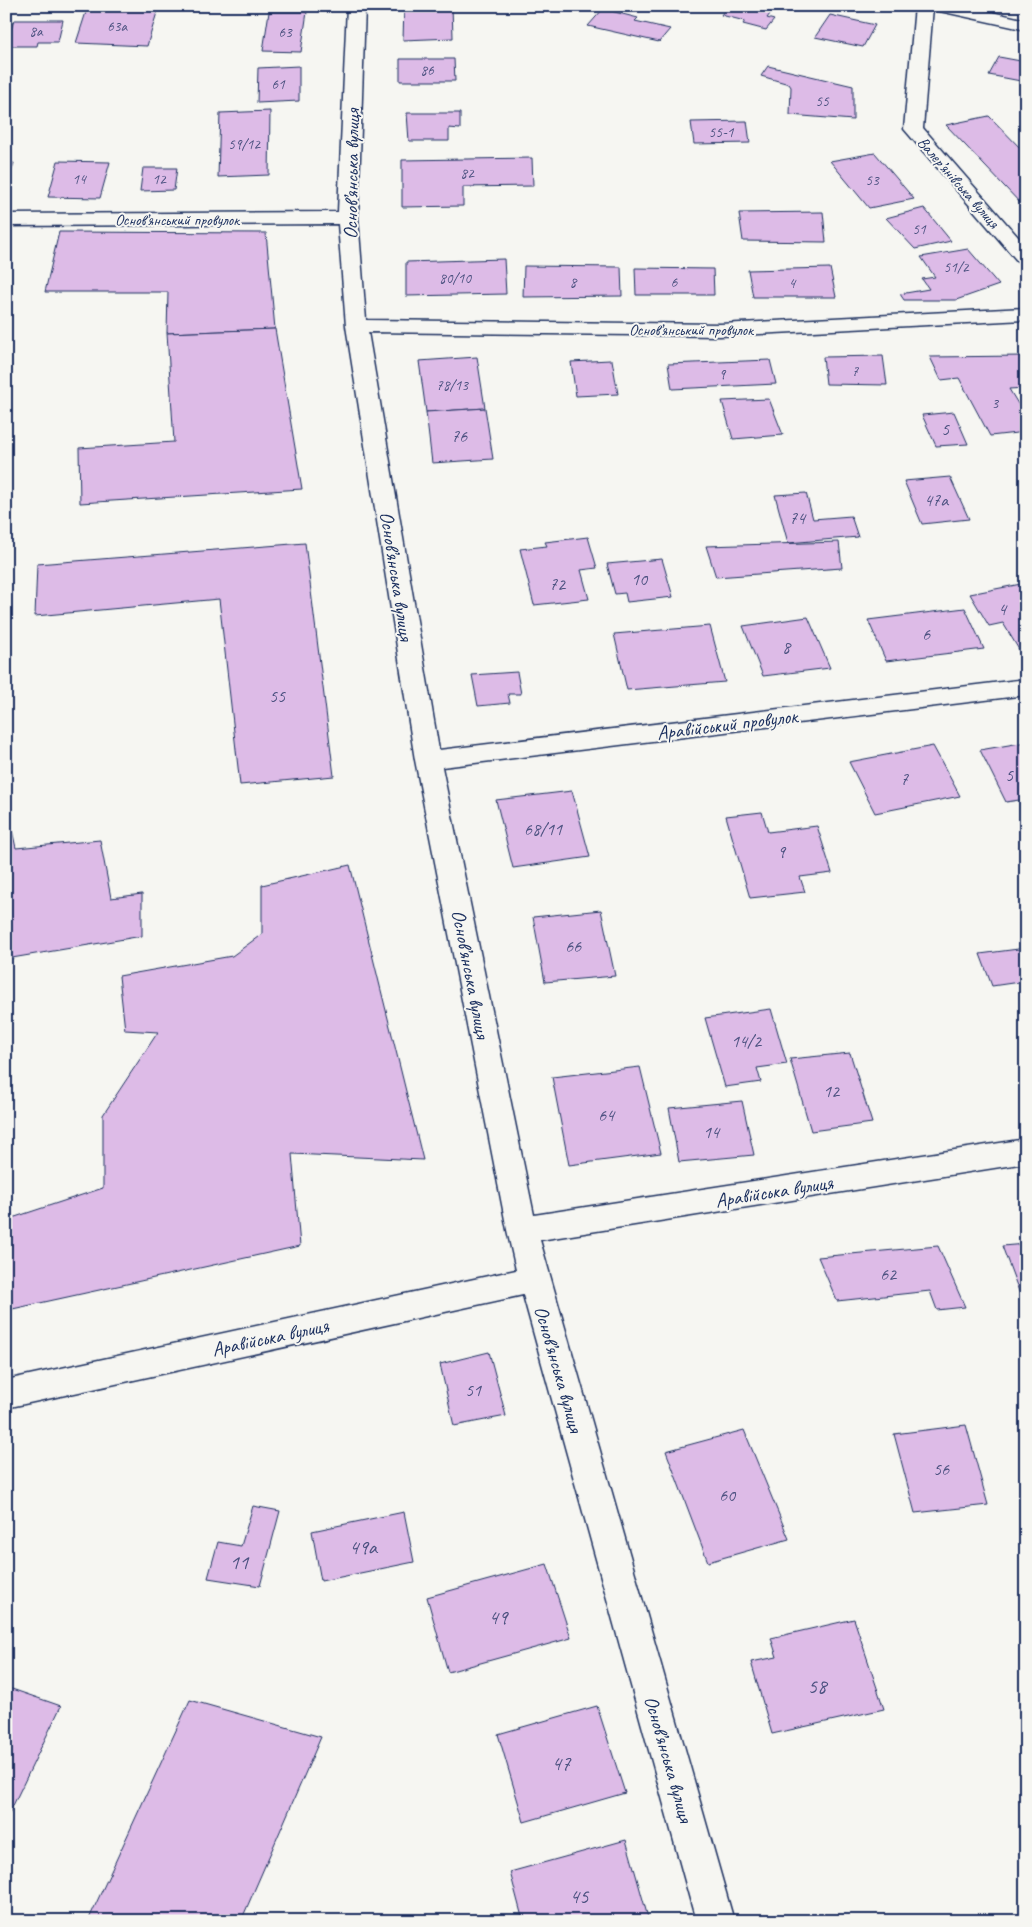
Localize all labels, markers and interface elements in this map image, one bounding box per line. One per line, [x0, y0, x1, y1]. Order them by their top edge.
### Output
house number: 63а [107, 17, 128, 36]
house number: 8а [29, 22, 44, 41]
house number: 63 [278, 23, 293, 42]
house number: 86 [420, 61, 435, 80]
house number: 61 [271, 75, 286, 94]
house number: 55 [815, 92, 830, 111]
street label: Основ’янська вулиця [338, 107, 365, 239]
house number: 55-1 [708, 123, 735, 142]
street label: Валер’янівська вулиця [913, 133, 1004, 234]
house number: 59/12 [228, 135, 261, 154]
house number: 82 [460, 164, 475, 183]
house number: 14 [72, 170, 87, 189]
house number: 12 [152, 170, 167, 189]
house number: 53 [865, 171, 880, 190]
street label: Основ’янський провулок [115, 210, 240, 230]
house number: 51 [912, 220, 927, 239]
house number: 51/2 [943, 258, 970, 277]
house number: 80/10 [439, 269, 472, 288]
house number: 8 [570, 273, 578, 292]
house number: 6 [671, 273, 679, 292]
house number: 4 [789, 274, 797, 293]
street label: Основ’янський провулок [629, 320, 754, 340]
house number: 7 [852, 362, 860, 381]
house number: 9 [719, 365, 727, 384]
house number: 78/13 [436, 376, 469, 395]
house number: 3 [992, 394, 1000, 413]
house number: 5 [941, 418, 950, 440]
house number: 76 [451, 425, 468, 447]
house number: 47а [924, 489, 949, 511]
house number: 74 [789, 507, 807, 529]
street label: Основ’янська вулиця [374, 510, 419, 644]
house number: 10 [631, 568, 649, 590]
house number: 72 [549, 573, 567, 595]
house number: 4 [998, 598, 1008, 620]
house number: 6 [922, 623, 931, 645]
house number: 8 [782, 636, 792, 658]
house number: 55 [269, 685, 286, 707]
street label: Аравійський провулок [656, 703, 800, 746]
house number: 5 [1005, 764, 1014, 786]
house number: 7 [900, 768, 909, 790]
house number: 68/11 [524, 818, 563, 840]
house number: 9 [777, 841, 787, 863]
street label: Основ’янська вулиця [446, 908, 496, 1042]
house number: 66 [565, 935, 582, 957]
house number: 14/2 [731, 1030, 763, 1052]
house number: 12 [823, 1080, 841, 1102]
house number: 64 [598, 1104, 616, 1126]
house number: 14 [703, 1121, 721, 1143]
street label: Аравійська вулиця [713, 1170, 835, 1213]
house number: 62 [880, 1263, 898, 1285]
street label: Основ’янська вулиця [529, 1303, 589, 1437]
street label: Аравійська вулиця [209, 1313, 331, 1362]
house number: 51 [465, 1379, 482, 1401]
house number: 56 [933, 1458, 950, 1480]
house number: 60 [719, 1484, 737, 1506]
house number: 49а [349, 1534, 379, 1560]
house number: 11 [230, 1549, 250, 1575]
house number: 49 [489, 1604, 509, 1630]
house number: 58 [808, 1673, 829, 1699]
street label: Основ’янська вулиця [639, 1693, 699, 1827]
house number: 47 [552, 1750, 572, 1776]
house number: 45 [570, 1883, 590, 1909]

